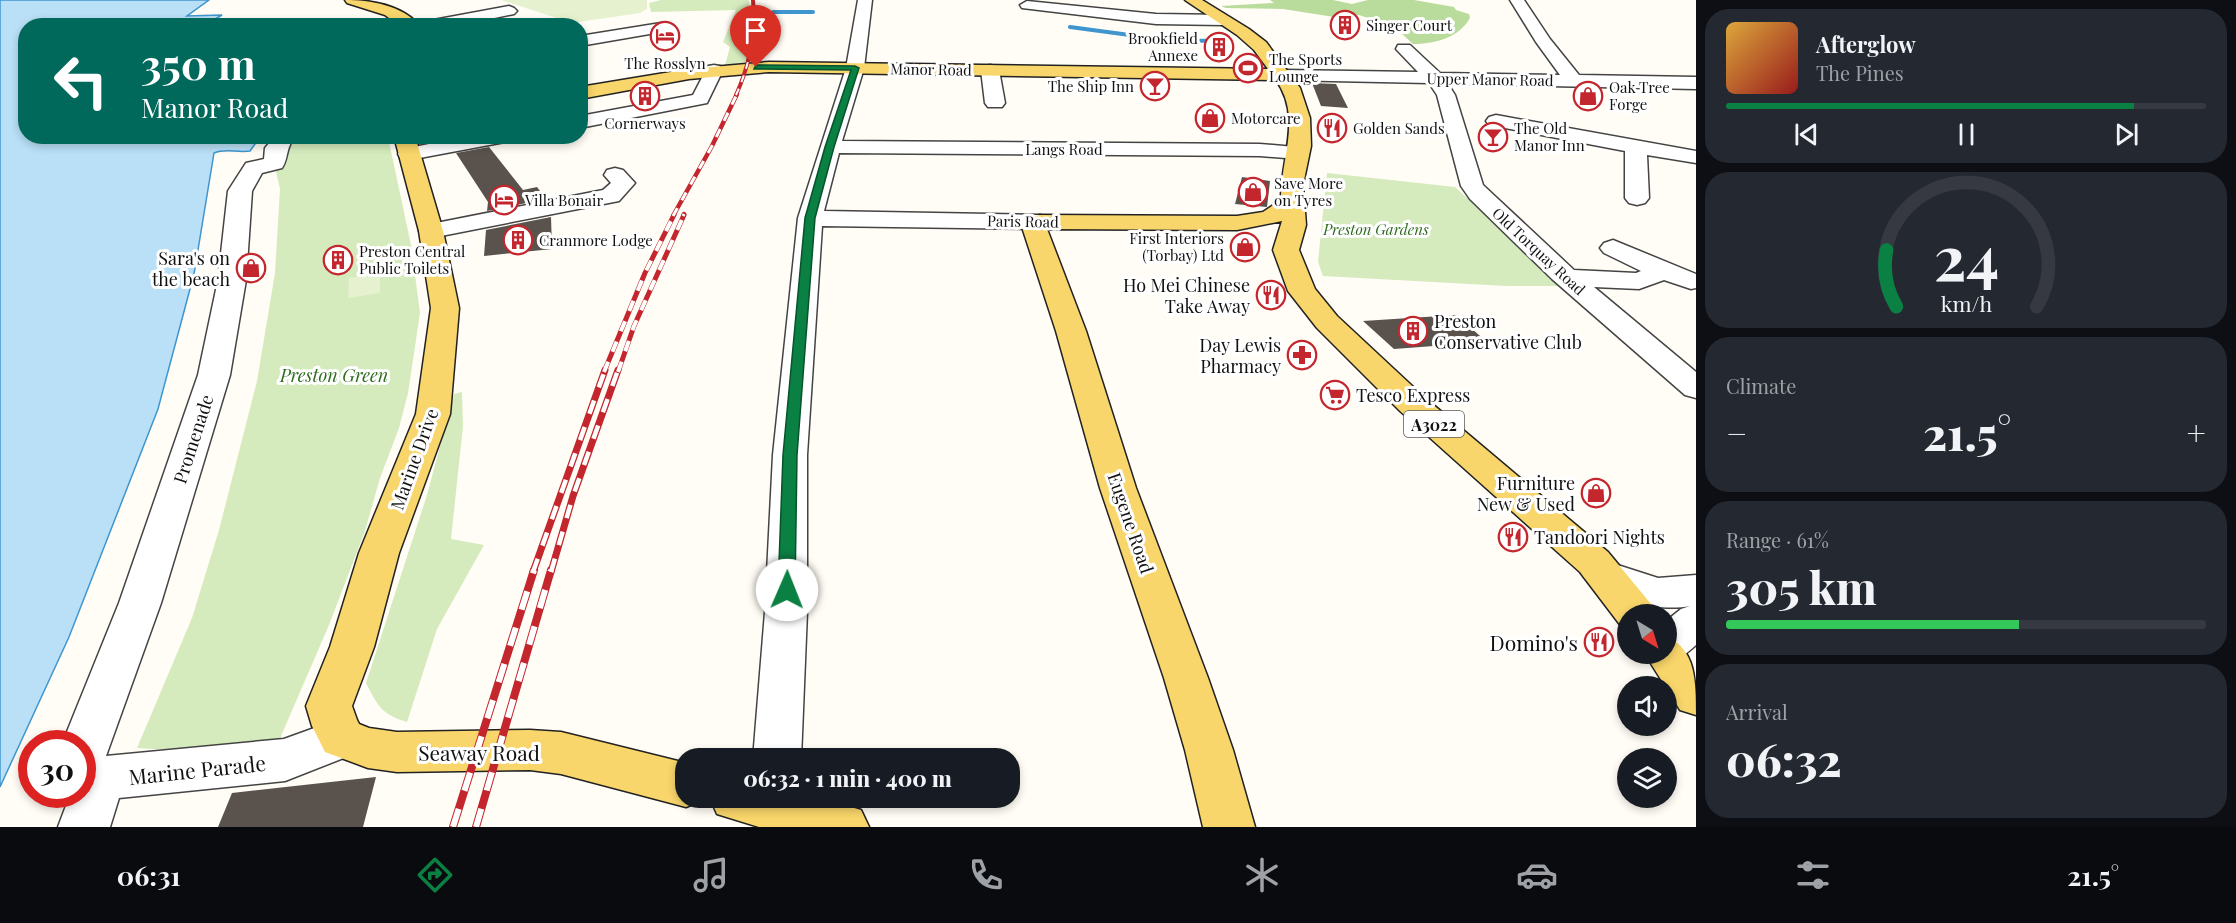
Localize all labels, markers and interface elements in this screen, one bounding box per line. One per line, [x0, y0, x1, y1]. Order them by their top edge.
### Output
pin [730, 5, 781, 67]
building icon: Singer Court [1329, 9, 1361, 41]
icon: arrive [739, 14, 772, 47]
place label: Singer Court [1366, 15, 1453, 35]
hotel icon: The Rosslyn [649, 20, 681, 52]
place label: Brookfield Annexe [1128, 28, 1198, 65]
text: Afterglow [1816, 29, 1916, 59]
building icon: Brookfield Annexe [1203, 31, 1235, 63]
text: 350 m [141, 35, 256, 91]
icon: left [42, 42, 120, 120]
place label: The Sports Lounge [1269, 49, 1342, 86]
sports icon: The Sports Lounge [1232, 52, 1264, 84]
place label: The Rosslyn [624, 53, 706, 73]
street label: Manor Road [890, 58, 972, 80]
text: The Pines [1816, 59, 1904, 86]
street label: Upper Manor Road [1426, 68, 1554, 90]
bar icon: The Ship Inn [1139, 70, 1171, 102]
place label: The Ship Inn [1048, 76, 1134, 96]
place label: Oak Tree Forge [1609, 77, 1670, 114]
building icon: Cornerways [629, 80, 661, 112]
shop icon: Oak Tree Forge [1572, 80, 1604, 112]
text: Manor Road [141, 89, 288, 125]
shop icon: Motorcare [1194, 102, 1226, 134]
place label: Motorcare [1231, 108, 1301, 128]
restaurant icon: Golden Sands [1316, 112, 1348, 144]
place label: Cornerways [604, 113, 686, 133]
place label: Golden Sands [1353, 118, 1445, 138]
place label: The Old Manor Inn [1514, 118, 1585, 155]
icon: previous [1790, 118, 1823, 151]
icon: pause [1950, 118, 1983, 151]
icon: next [2110, 118, 2143, 151]
bar icon: The Old Manor Inn [1477, 121, 1509, 153]
street label: Langs Road [1025, 139, 1103, 159]
place label: Save More on Tyres [1274, 173, 1343, 210]
shop icon: Save More on Tyres [1237, 176, 1269, 208]
hotel icon: Villa Bonair [488, 184, 520, 216]
place label: Villa Bonair [524, 190, 603, 210]
street label: Old Torquay Road [1488, 203, 1590, 299]
street label: Paris Road [987, 210, 1059, 232]
text: 24 [1933, 213, 1999, 297]
park label: Preston Gardens [1322, 219, 1429, 239]
building icon: Cranmore Lodge [502, 224, 534, 256]
place label: First Interiors (Torbay) Ltd [1129, 228, 1224, 265]
place label: Cranmore Lodge [539, 230, 653, 250]
shop icon: First Interiors (Torbay) Ltd [1229, 231, 1261, 263]
place label: Preston Central Public Toilets [359, 241, 465, 278]
building icon: Preston Central Public Toilets [322, 244, 354, 276]
place label: Sara's on the beach [152, 246, 230, 291]
shop icon: Sara's on the beach [235, 252, 267, 284]
place label: Ho Mei Chinese Take Away [1123, 273, 1250, 318]
restaurant icon: Ho Mei Chinese Take Away [1255, 279, 1287, 311]
text: km/h [1940, 290, 1992, 318]
place label: Preston Conservative Club [1434, 309, 1582, 354]
building icon: Preston Conservative Club [1397, 315, 1429, 347]
place label: Day Lewis Pharmacy [1199, 333, 1281, 378]
pharmacy icon: Day Lewis Pharmacy [1286, 339, 1318, 371]
park label: Preston Green [279, 363, 388, 387]
text: Climate [1726, 372, 1796, 399]
supermarket icon: Tesco Express [1319, 379, 1351, 411]
place label: Tesco Express [1356, 383, 1470, 407]
street label: Promenade [167, 391, 219, 487]
text: 21.5° [1923, 402, 2011, 462]
street label: Marine Drive [385, 405, 443, 513]
text: − [1726, 410, 1747, 454]
text: + [2187, 410, 2206, 454]
road number: A3022 [1404, 411, 1464, 437]
street label: Eugene Road [1103, 469, 1160, 577]
place label: Furniture New & Used [1477, 471, 1576, 516]
shop icon: Furniture New & Used [1580, 477, 1612, 509]
restaurant icon: Tandoori Nights [1497, 521, 1529, 553]
place label: Tandoori Nights [1534, 525, 1665, 549]
text: Range · 61% [1726, 526, 1829, 553]
text: 305 km [1726, 556, 1877, 616]
position arrow [755, 558, 819, 622]
north arrow [1617, 604, 1677, 664]
map controls [1617, 604, 1677, 808]
restaurant icon: Domino's [1583, 626, 1615, 658]
place label: Domino's [1489, 628, 1578, 656]
button: sound [1617, 676, 1677, 736]
text: Arrival [1726, 698, 1788, 725]
text: 06:32 [1726, 728, 1842, 788]
speed limit sign: 30 [18, 730, 96, 808]
street label: Seaway Road [418, 738, 540, 766]
street label: Marine Parade [127, 748, 267, 790]
button: layers [1617, 748, 1677, 808]
text: 06:32 · 1 min · 400 m [743, 763, 952, 793]
icon: directions [414, 854, 456, 896]
icon: music [690, 854, 732, 896]
icon: phone [965, 854, 1007, 896]
icon: climate [1241, 854, 1283, 896]
icon: car [1516, 854, 1558, 896]
icon: filters [1792, 854, 1834, 896]
text: 06:31 [117, 857, 181, 893]
text: 21.5° [2067, 857, 2119, 893]

